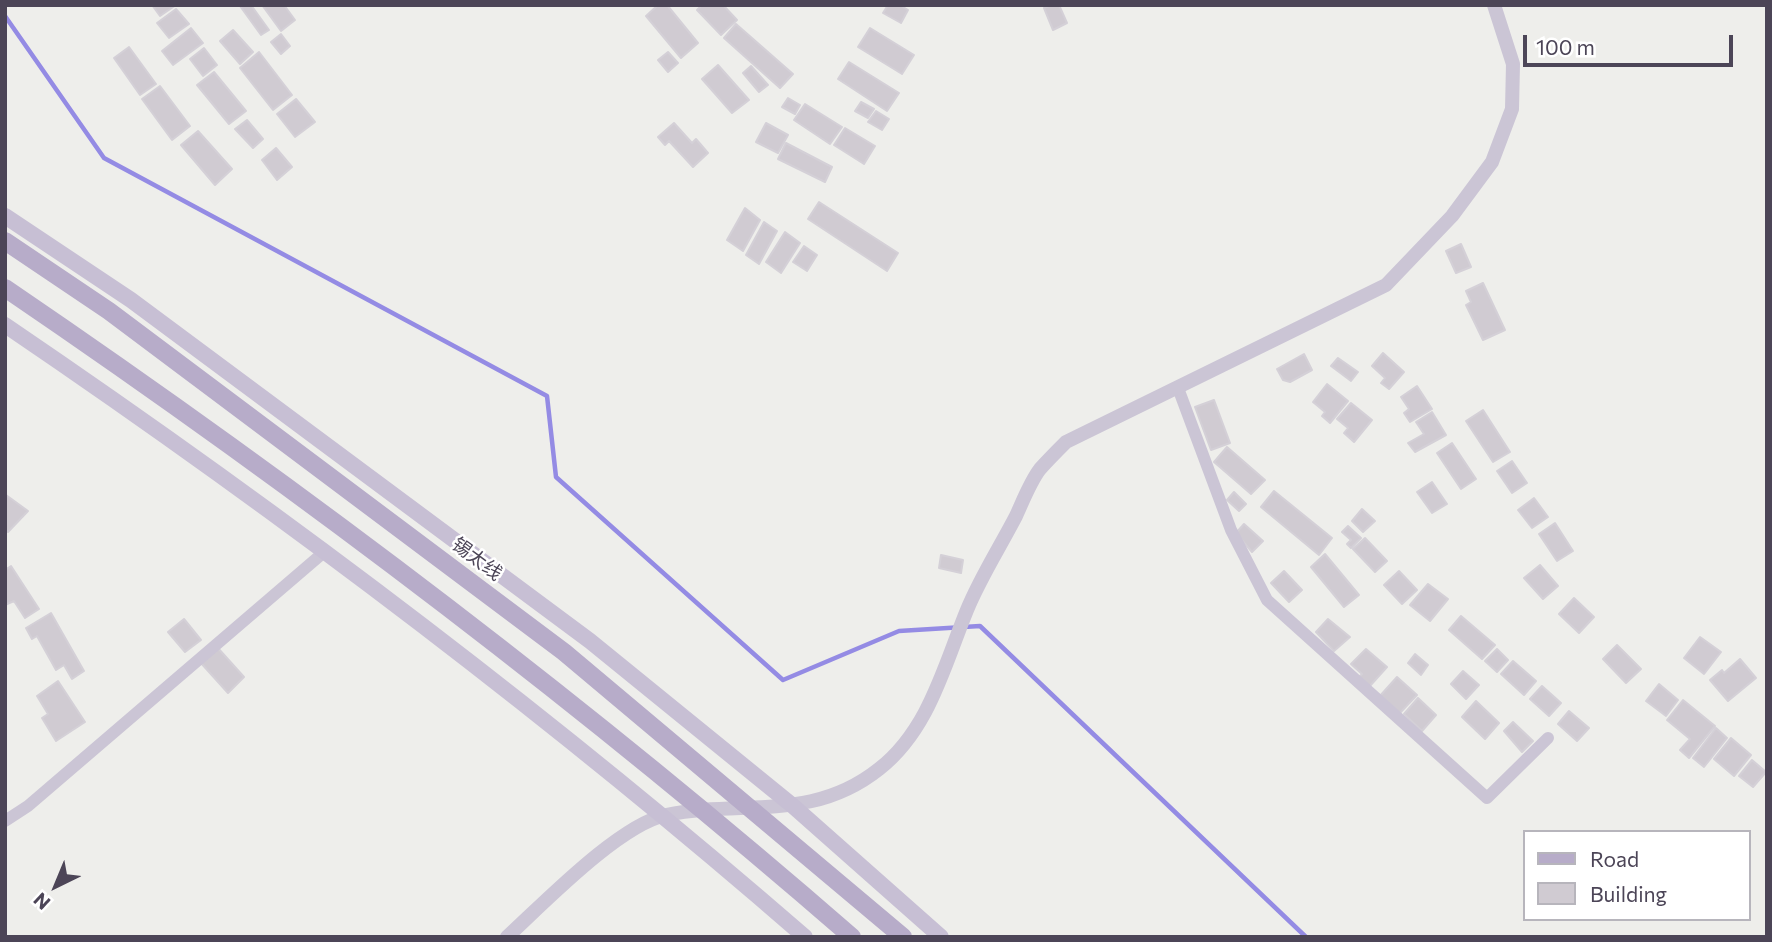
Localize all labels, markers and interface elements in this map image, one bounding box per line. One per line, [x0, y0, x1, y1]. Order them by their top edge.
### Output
scale bar [1527, 21, 1737, 65]
text: 100 m [1536, 34, 1595, 59]
street label: 锡太线 [447, 533, 507, 585]
legend [1524, 830, 1751, 921]
text: Road [1590, 846, 1639, 871]
north arrow [21, 851, 91, 921]
text: Building [1590, 881, 1667, 906]
text: N [28, 888, 54, 915]

